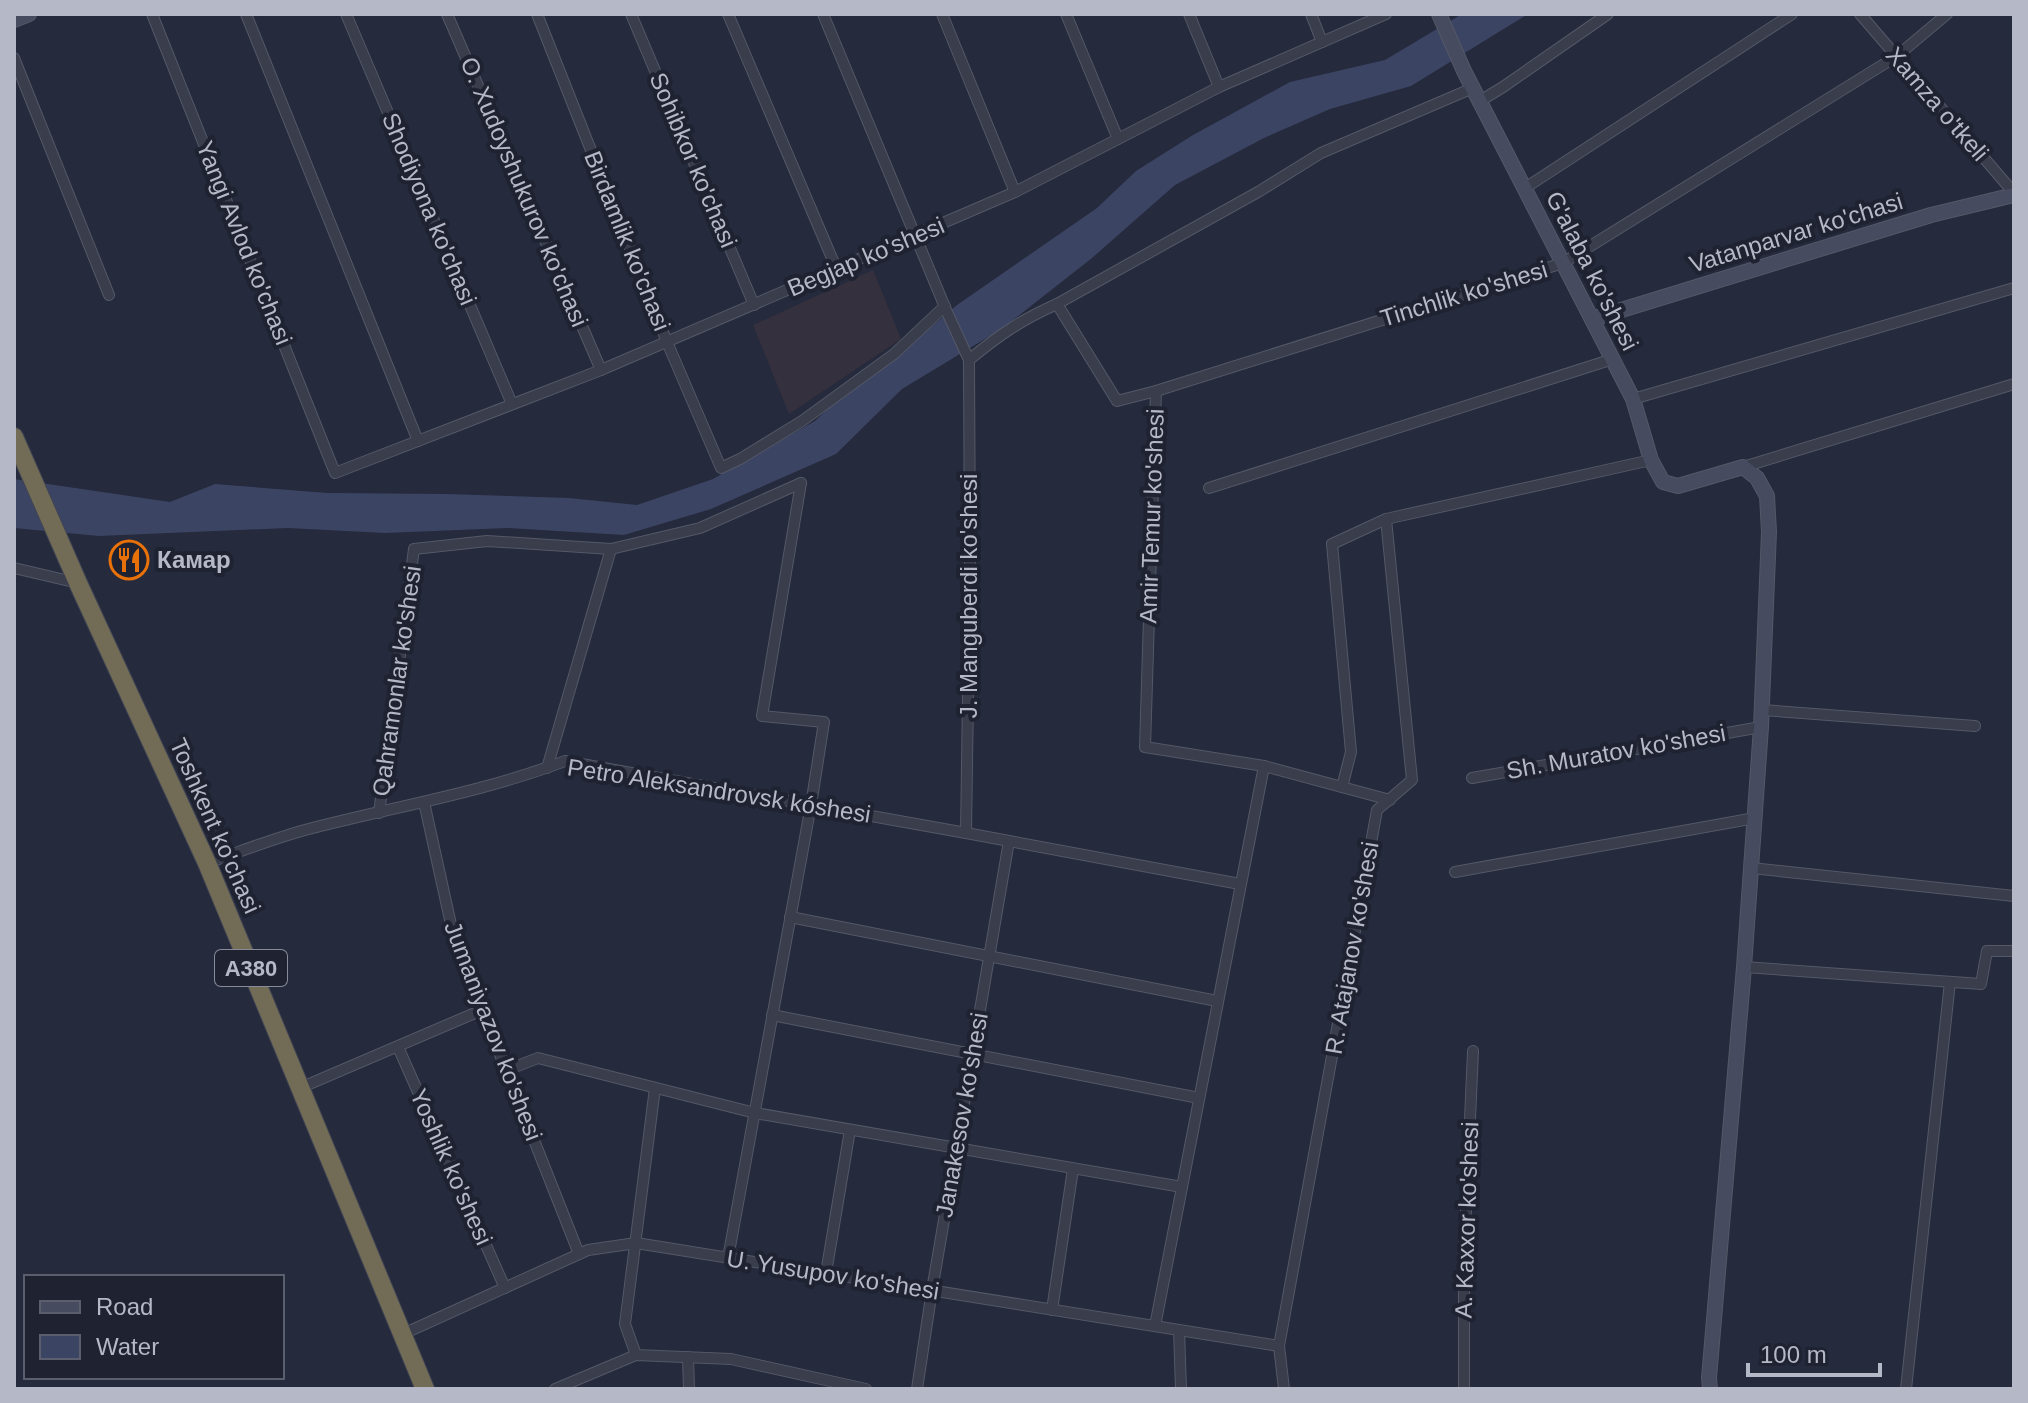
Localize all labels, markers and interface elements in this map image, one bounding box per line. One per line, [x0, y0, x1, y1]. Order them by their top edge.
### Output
street label: Xamza o'tkeli [1881, 41, 1994, 166]
street label: O. Xudoyshukurov ko'chasi [455, 53, 594, 331]
street label: Sohibkor ko'chasi [644, 68, 742, 251]
street label: Shodiyona ko'chasi [377, 109, 482, 309]
street label: Yangi Avlod ko'chasi [191, 137, 298, 349]
street label: Birdamlik ko'chasi [579, 147, 676, 335]
street label: G'alaba ko'shesi [1541, 187, 1644, 355]
street label: Vatanparvar ko'chasi [1686, 187, 1906, 278]
street label: Begjap ko'shesi [784, 211, 948, 302]
street label: Tinchlik ko'shesi [1377, 255, 1551, 332]
street label: Amir Temur ko'shesi [1134, 408, 1169, 624]
street label: J. Manguberdi ko'shesi [955, 474, 982, 718]
restaurant icon: Камар [108, 539, 150, 581]
place label: Камар [157, 546, 231, 573]
street label: Qahramonlar ko'shesi [367, 564, 426, 798]
street label: Sh. Muratov ko'shesi [1504, 719, 1728, 784]
street label: Toshkent ko'chasi [165, 734, 266, 917]
street label: Petro Aleksandrovsk kóshesi [565, 753, 873, 828]
street label: R. Atajanov ko'shesi [1320, 840, 1384, 1056]
street label: Jumaniyazov ko'shesi [439, 917, 548, 1144]
road number: A380 [215, 950, 287, 986]
street label: Janakesov ko'shesi [930, 1010, 993, 1219]
street label: Yoshlik ko'shesi [405, 1085, 498, 1249]
street label: A. Kaxxor ko'shesi [1450, 1121, 1483, 1319]
street label: U. Yusupov ko'shesi [725, 1244, 941, 1305]
legend [24, 1275, 284, 1379]
text: Road [96, 1293, 153, 1320]
scale bar [1748, 1327, 1880, 1377]
text: Water [96, 1333, 159, 1360]
text: 100 m [1760, 1341, 1827, 1368]

